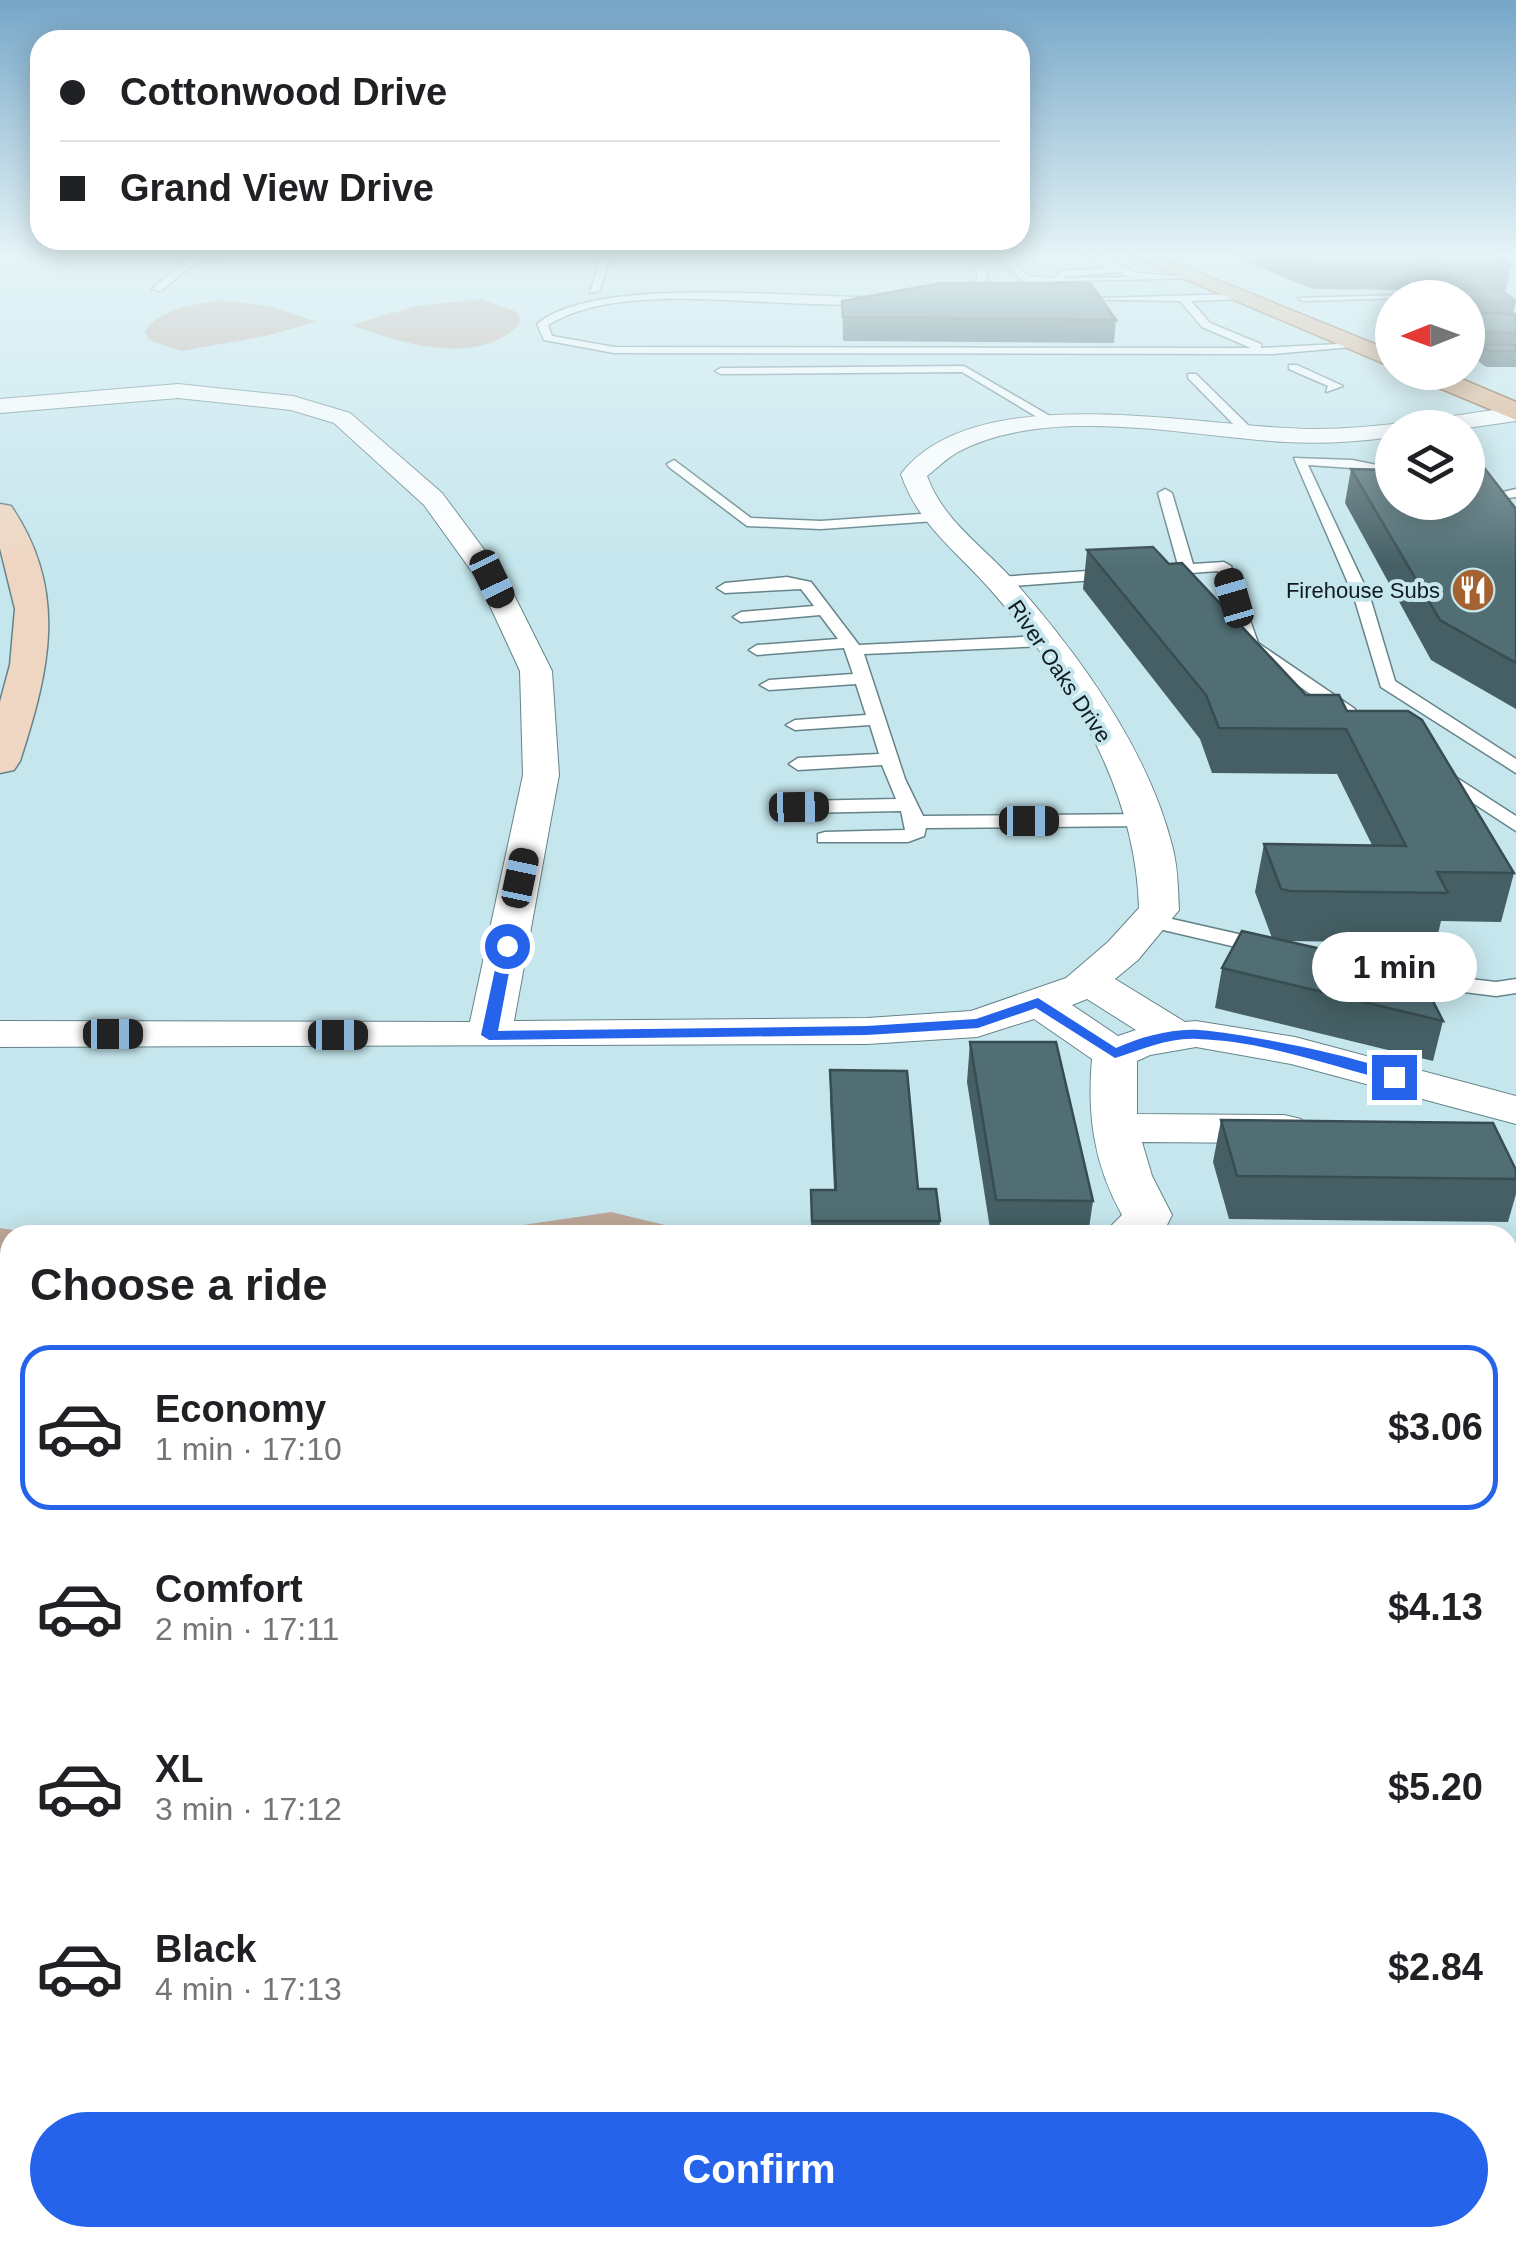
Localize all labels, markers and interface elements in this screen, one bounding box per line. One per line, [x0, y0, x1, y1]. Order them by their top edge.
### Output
text: Cottonwood Drive [120, 71, 447, 113]
text: Grand View Drive [120, 167, 434, 209]
north arrow [1375, 280, 1485, 390]
map controls [1375, 280, 1485, 520]
button: layers [1375, 410, 1485, 520]
car [465, 545, 519, 613]
car [1211, 565, 1257, 631]
restaurant icon: Firehouse Subs [1450, 567, 1496, 613]
place label: Firehouse Subs [1286, 578, 1440, 603]
street label: River Oaks Drive [1003, 595, 1116, 747]
car [769, 791, 829, 823]
car [999, 806, 1059, 836]
car [499, 846, 541, 910]
route start [485, 924, 530, 969]
callout: 1 min [1312, 932, 1476, 1002]
text: 1 min [1353, 949, 1436, 985]
car [83, 1019, 143, 1049]
car [308, 1020, 368, 1050]
route end [1372, 1055, 1417, 1100]
text: Choose a ride [30, 1259, 328, 1310]
icon: car [35, 1383, 125, 1473]
text: Economy [155, 1388, 326, 1430]
text: $3.06 [1388, 1406, 1483, 1448]
text: 1 min · 17:10 [155, 1431, 342, 1467]
icon: car [35, 1563, 125, 1653]
text: Comfort [155, 1568, 303, 1610]
text: $4.13 [1388, 1586, 1483, 1628]
text: 2 min · 17:11 [155, 1611, 339, 1647]
icon: car [35, 1743, 125, 1833]
text: XL [155, 1748, 204, 1790]
text: $5.20 [1388, 1766, 1483, 1808]
text: 3 min · 17:12 [155, 1791, 342, 1827]
icon: car [35, 1923, 125, 2013]
text: Black [155, 1928, 256, 1970]
text: $2.84 [1388, 1946, 1483, 1988]
text: 4 min · 17:13 [155, 1971, 342, 2007]
button: Confirm [30, 2112, 1488, 2227]

